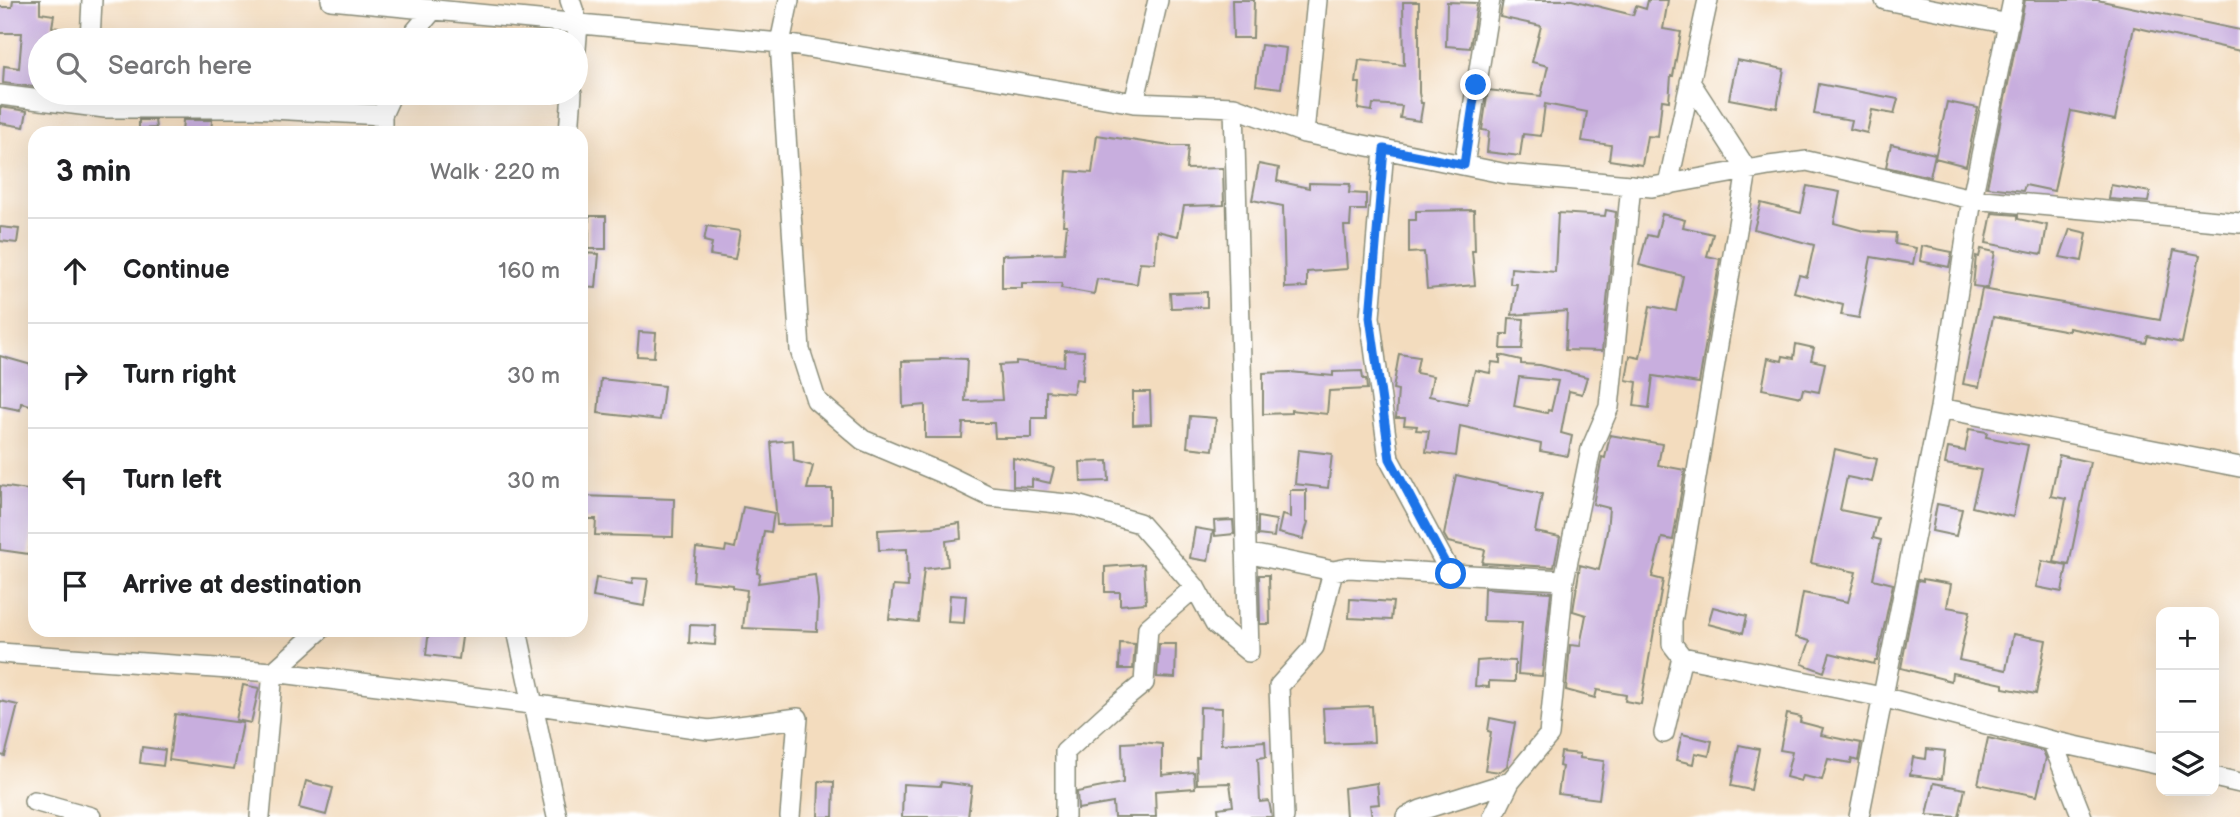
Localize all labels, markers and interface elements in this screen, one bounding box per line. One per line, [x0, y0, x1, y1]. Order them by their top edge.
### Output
search box [28, 28, 588, 105]
icon: search [52, 48, 90, 86]
text: Search here [108, 51, 252, 82]
route end [1460, 69, 1491, 100]
text: 3 min [56, 154, 131, 190]
text: Walk · 220 m [430, 158, 560, 186]
icon: ahead [56, 252, 94, 290]
text: Continue [123, 255, 230, 286]
text: 160 m [498, 257, 560, 285]
icon: right [56, 357, 94, 395]
text: Turn right [123, 360, 236, 391]
text: 30 m [507, 362, 560, 390]
icon: left [56, 462, 94, 500]
text: Turn left [123, 465, 222, 496]
text: 30 m [507, 467, 560, 495]
route start [1435, 558, 1466, 589]
icon: arrive [56, 567, 94, 605]
text: Arrive at destination [123, 570, 362, 601]
map controls [2156, 607, 2219, 796]
button: + [2156, 607, 2219, 670]
button: − [2156, 670, 2219, 733]
button: layers [2156, 733, 2219, 796]

